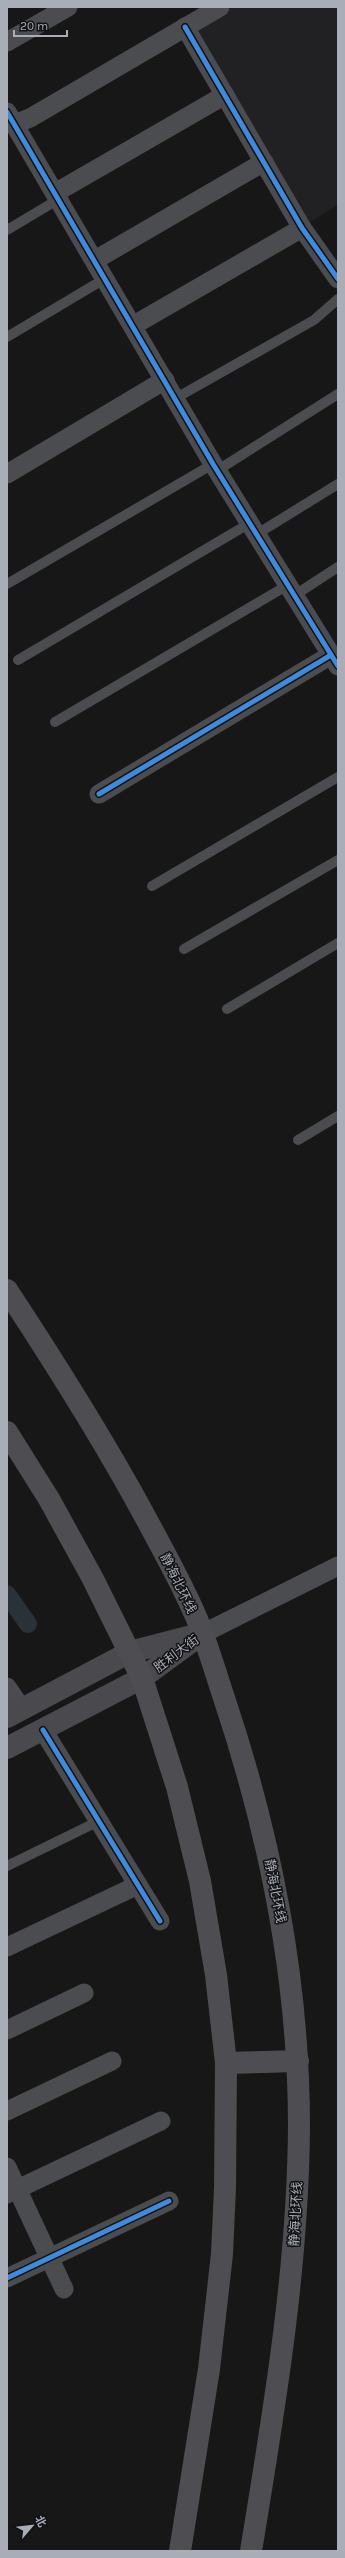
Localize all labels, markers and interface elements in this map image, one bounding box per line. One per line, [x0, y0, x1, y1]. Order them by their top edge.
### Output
scale bar [14, 12, 67, 38]
text: 20 m [20, 19, 48, 33]
street label: 静海北环线 [158, 1551, 200, 1616]
street label: 胜利大街 [151, 1632, 202, 1675]
street label: 静海北环线 [262, 1858, 289, 1924]
street label: 静海北环线 [286, 2181, 305, 2247]
north arrow [12, 2506, 52, 2546]
text: 北 [32, 2514, 49, 2529]

